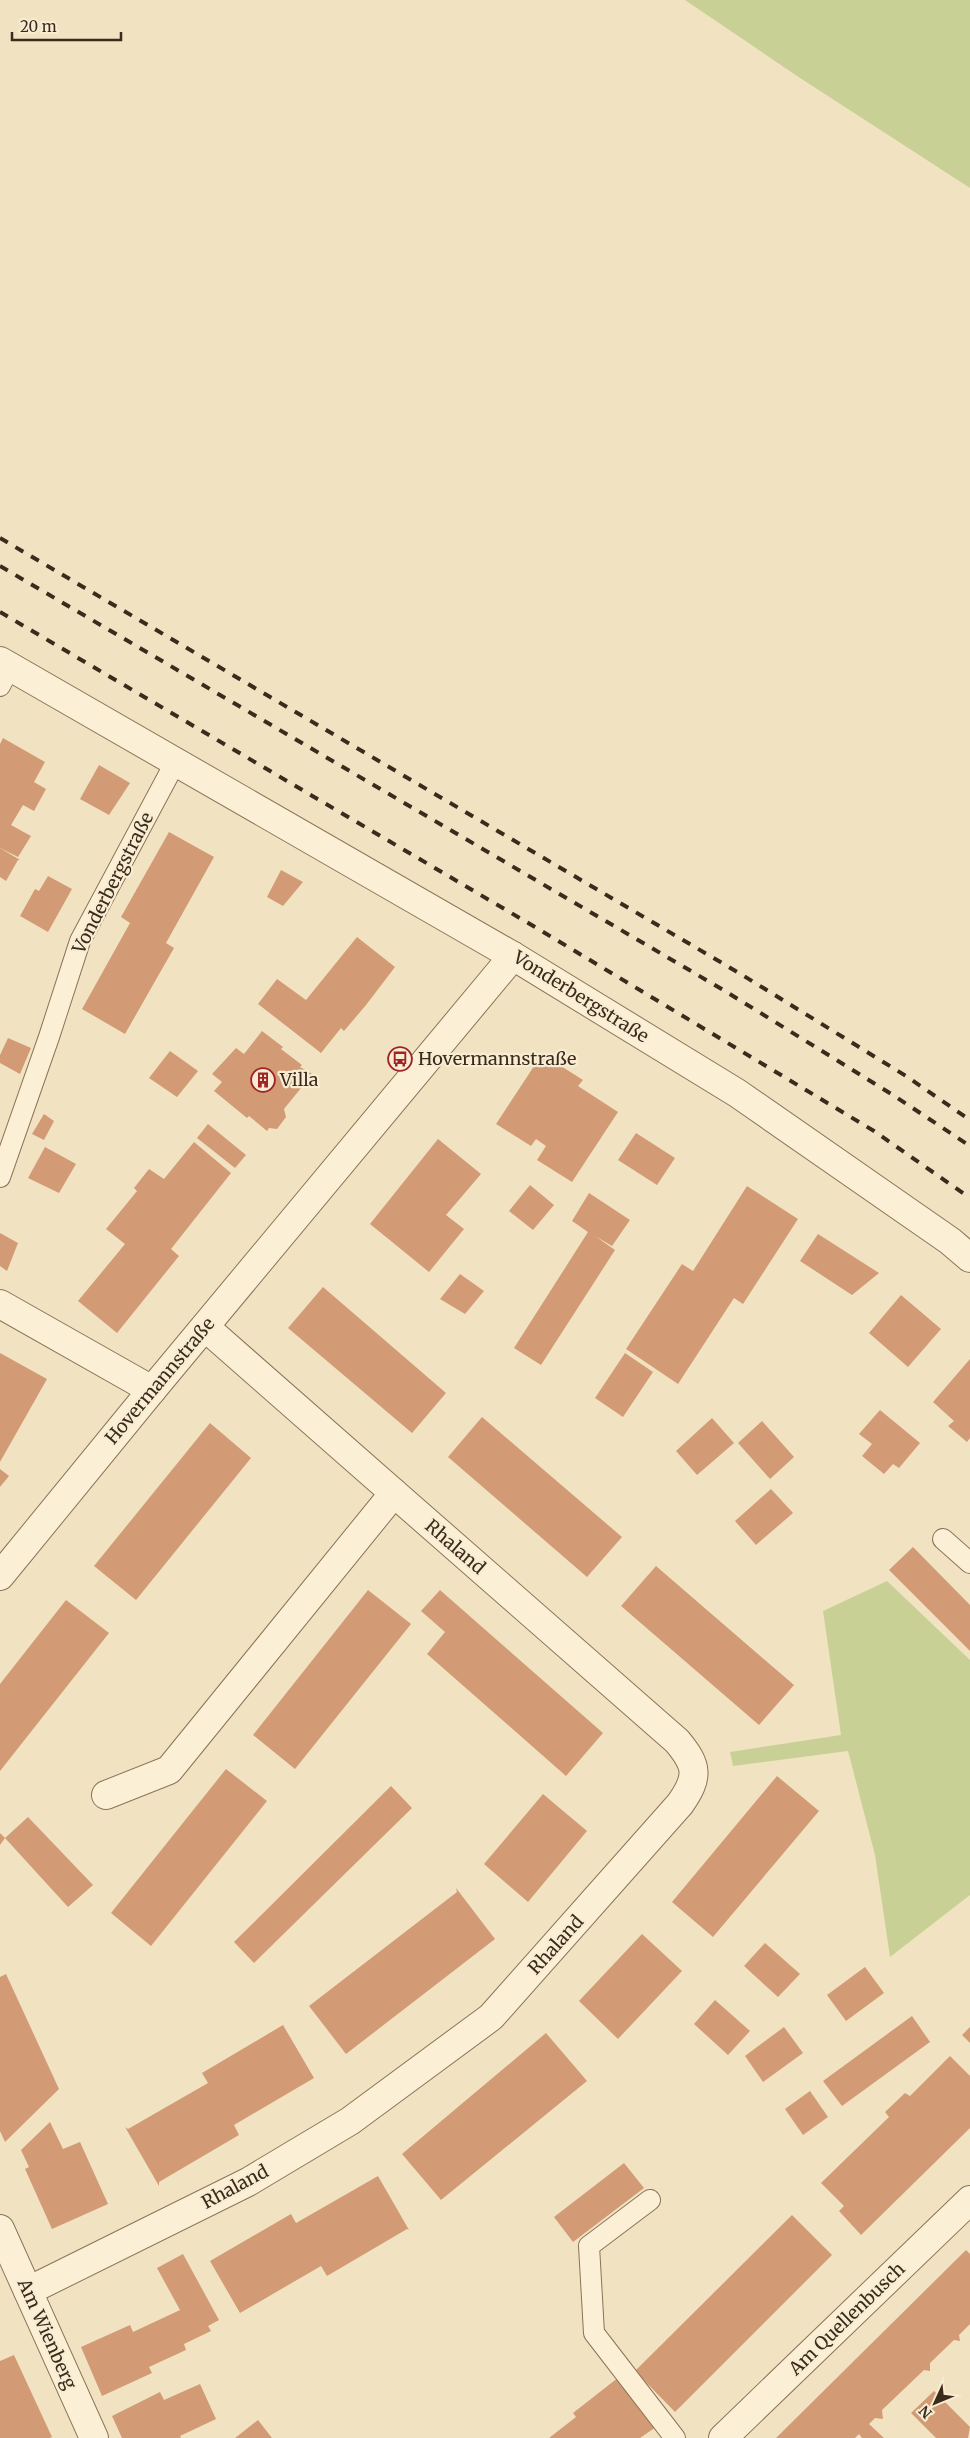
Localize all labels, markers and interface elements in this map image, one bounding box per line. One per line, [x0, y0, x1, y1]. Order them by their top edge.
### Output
scale bar [12, 10, 121, 42]
text: 20 m [20, 17, 57, 36]
street label: Vonderbergstraße [67, 808, 158, 958]
street label: Vonderbergstraße [508, 945, 653, 1048]
bus stop icon: Hovermannstraße [387, 1046, 413, 1072]
place label: Hovermannstraße [418, 1047, 576, 1070]
building icon: Villa [250, 1067, 276, 1093]
place label: Villa [279, 1068, 319, 1091]
street label: Hovermannstraße [100, 1313, 219, 1449]
street label: Rhaland [421, 1514, 490, 1579]
street label: Rhaland [523, 1910, 588, 1979]
street label: Rhaland [197, 2159, 272, 2214]
street label: Am Quellenbusch [783, 2257, 910, 2381]
street label: Am Wienberg [12, 2274, 82, 2393]
north arrow [910, 2378, 960, 2428]
text: N [915, 2402, 936, 2422]

